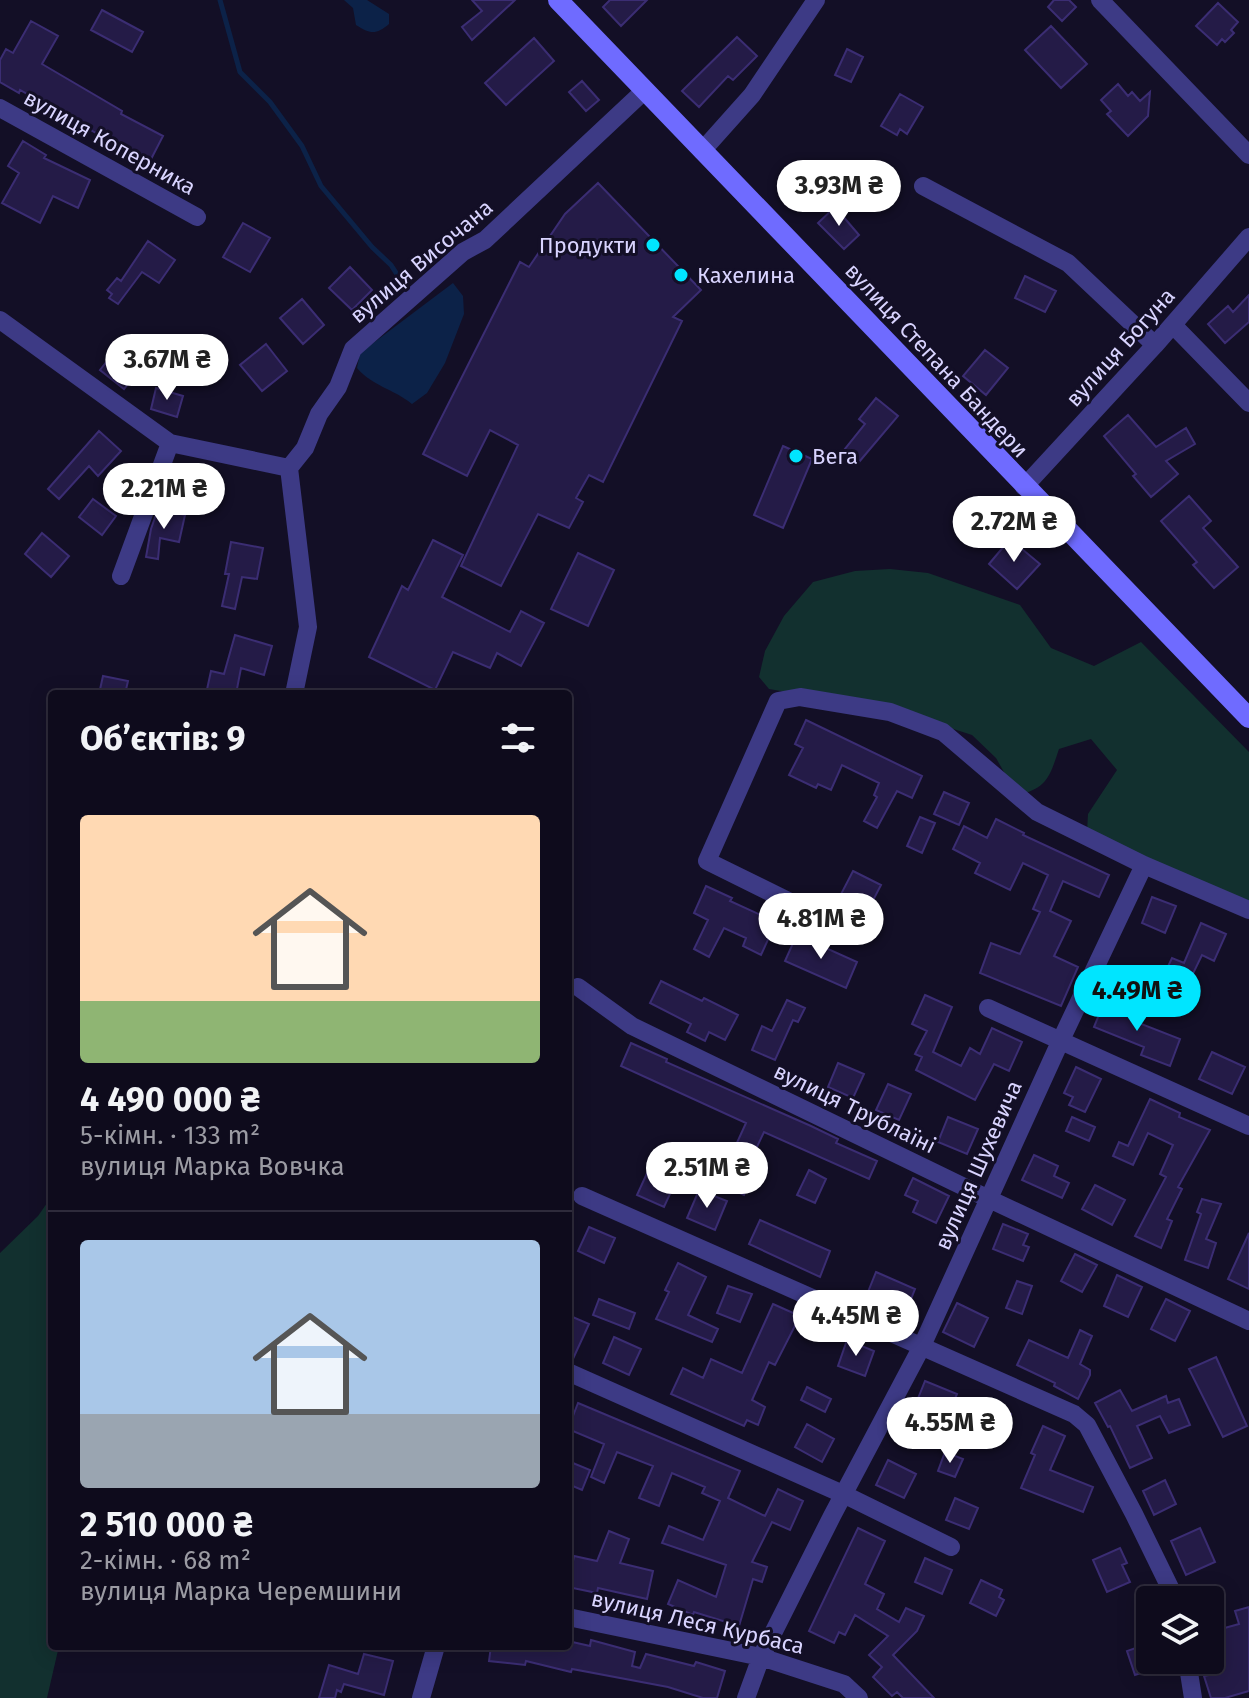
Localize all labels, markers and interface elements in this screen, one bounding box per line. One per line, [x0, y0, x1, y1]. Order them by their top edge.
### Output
street label: вулиця Коперника [19, 84, 200, 201]
pin: 3.93M ₴ [765, 160, 913, 228]
text: 3.93M ₴ [795, 170, 883, 201]
street label: вулиця Височана [344, 194, 498, 329]
place label: Продукти [539, 232, 637, 259]
marker: Продукти [644, 236, 662, 254]
street label: вулиця Степана Бандери [839, 258, 1034, 463]
place label: Кахелина [697, 262, 795, 289]
marker: Кахелина [672, 266, 690, 284]
street label: вулиця Богуна [1060, 282, 1181, 412]
pin: 3.67M ₴ [93, 334, 241, 402]
text: 3.67M ₴ [123, 344, 211, 375]
place label: Вега [812, 443, 858, 470]
marker: Вега [787, 447, 805, 465]
pin: 2.21M ₴ [90, 463, 238, 531]
text: 2.21M ₴ [121, 473, 207, 504]
pin: 2.72M ₴ [940, 496, 1088, 564]
text: 2.72M ₴ [971, 506, 1057, 537]
icon: filters [496, 716, 540, 760]
text: Об’єктів: 9 [80, 718, 246, 759]
icon: home [238, 867, 382, 1011]
pin: 4.81M ₴ [747, 893, 895, 961]
text: 4.81M ₴ [777, 903, 865, 934]
pin: 4.49M ₴ [1063, 965, 1211, 1033]
text: 4.49M ₴ [1092, 975, 1182, 1006]
street label: вулиця Трублаїні [769, 1057, 940, 1159]
street label: вулиця Шухевича [929, 1076, 1028, 1254]
text: 4 490 000 ₴ [80, 1079, 260, 1120]
text: 5-кімн. · 133 m² [80, 1120, 260, 1151]
pin: 2.51M ₴ [633, 1142, 781, 1210]
text: вулиця Марка Вовчка [80, 1151, 345, 1182]
text: 2.51M ₴ [664, 1152, 750, 1183]
pin: 4.45M ₴ [782, 1290, 930, 1358]
icon: home [238, 1292, 382, 1436]
text: 4.45M ₴ [811, 1300, 901, 1331]
pin: 4.55M ₴ [876, 1397, 1024, 1465]
text: 4.55M ₴ [905, 1407, 995, 1438]
text: 2 510 000 ₴ [80, 1504, 253, 1545]
text: 2-кімн. · 68 m² [80, 1545, 251, 1576]
text: вулиця Марка Черемшини [80, 1576, 402, 1607]
street label: вулиця Леся Курбаса [589, 1585, 807, 1660]
map controls [1136, 1586, 1224, 1674]
button: layers [1136, 1586, 1224, 1674]

